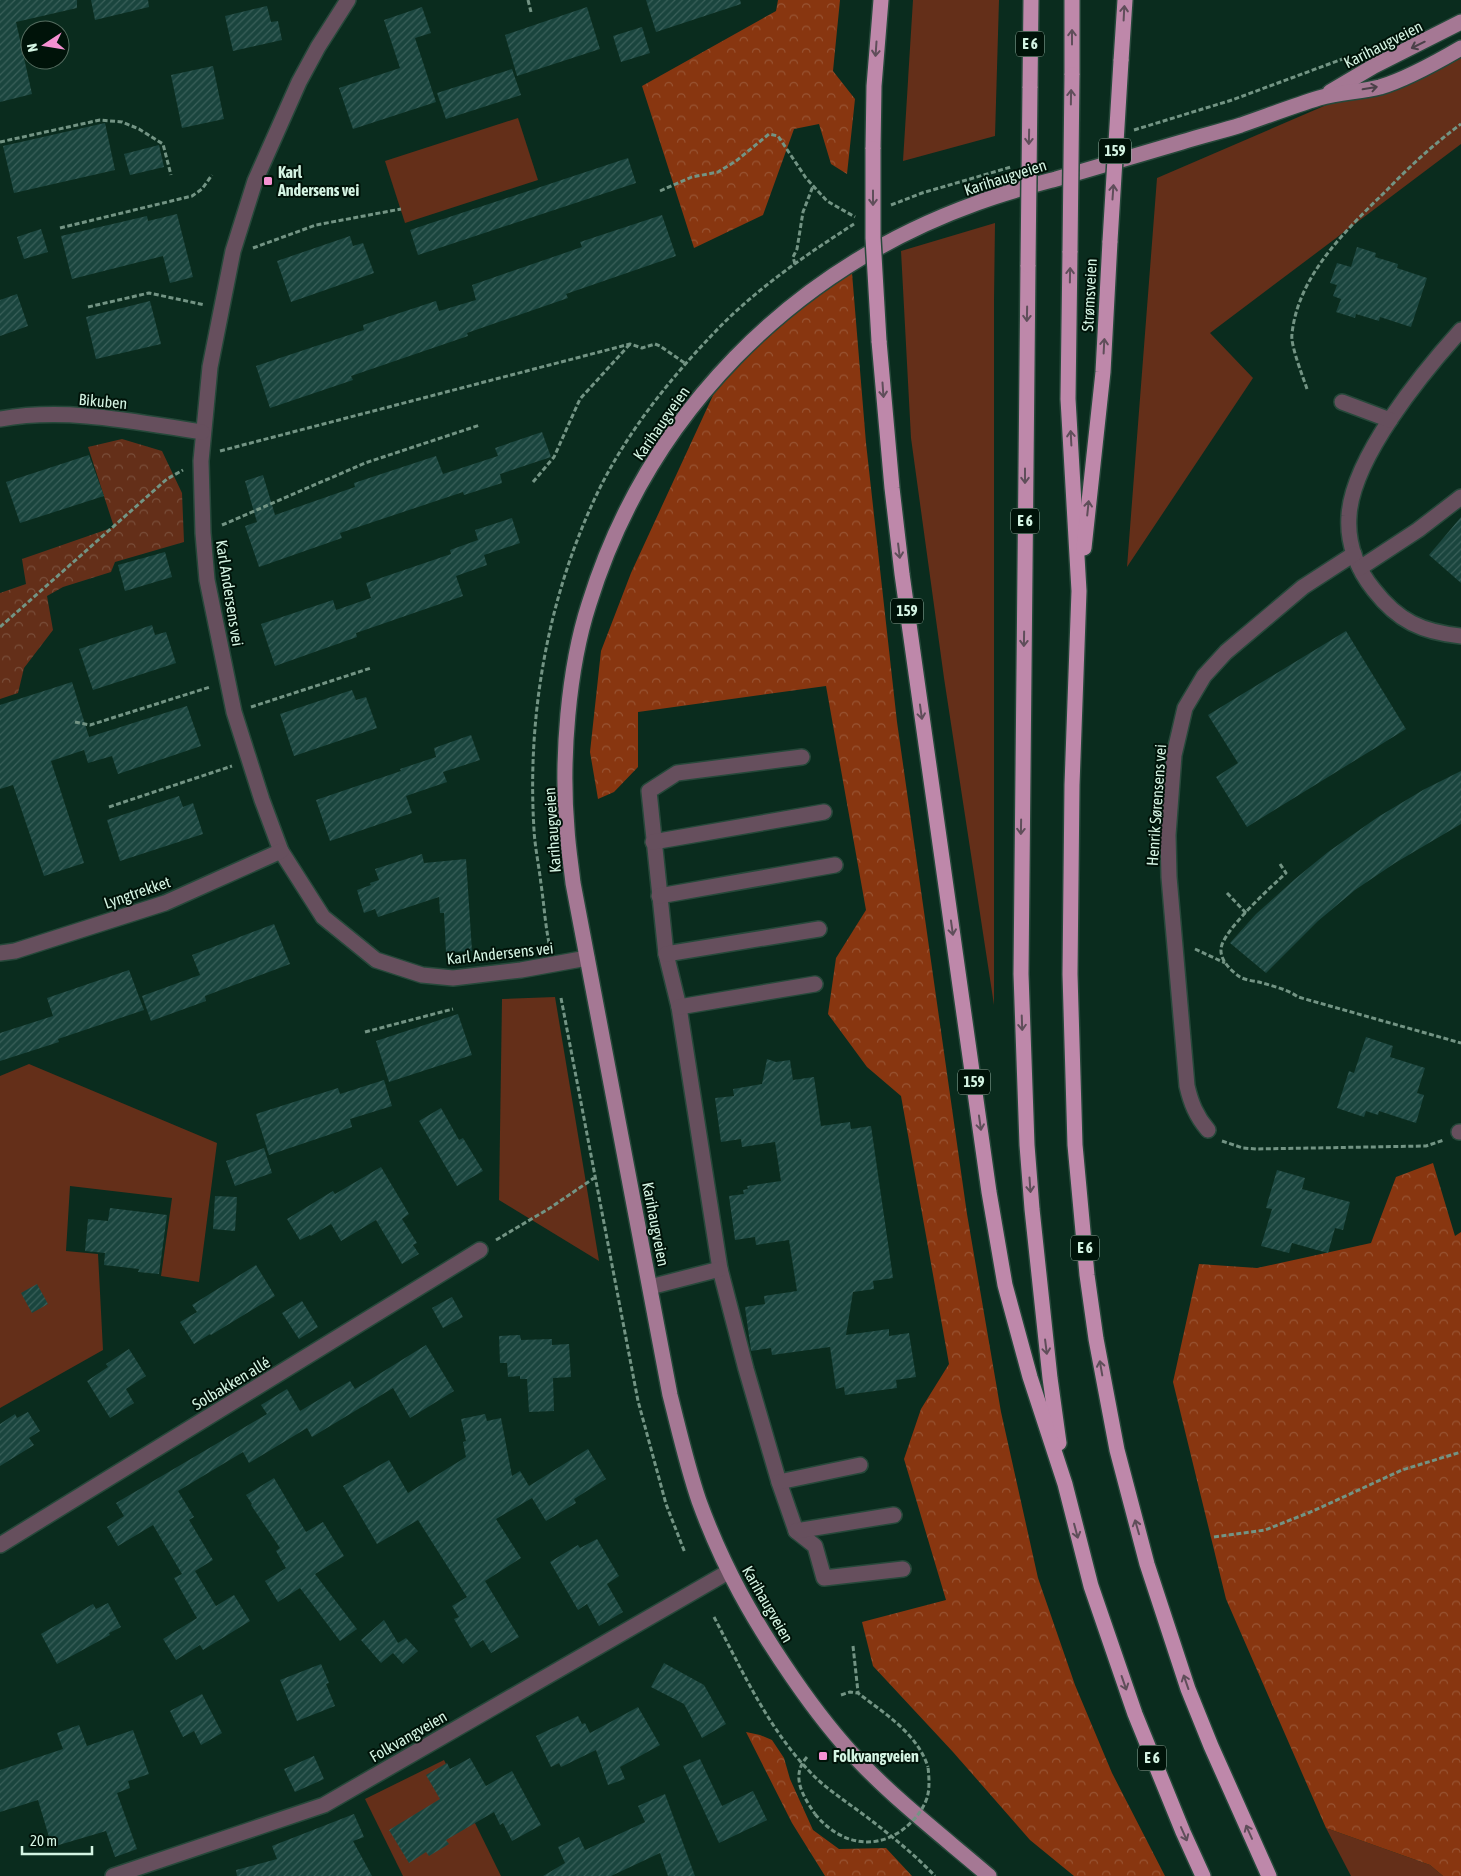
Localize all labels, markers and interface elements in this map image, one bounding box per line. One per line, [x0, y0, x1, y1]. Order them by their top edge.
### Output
one-way arrow [1119, 5, 1128, 21]
street label: Karihaugveien [1341, 17, 1426, 72]
north arrow [20, 20, 70, 70]
one-way arrow [1067, 30, 1077, 46]
road number: E 6 [1016, 32, 1044, 56]
one-way arrow [872, 40, 881, 56]
one-way arrow [1411, 41, 1426, 50]
text: N [24, 42, 41, 53]
one-way arrow [1362, 83, 1378, 93]
one-way arrow [1066, 89, 1076, 106]
one-way arrow [1024, 128, 1034, 145]
road number: 159 [1099, 138, 1131, 164]
street label: Karihaugveien [962, 155, 1049, 200]
place label: Karl Andersens vei [277, 163, 359, 199]
marker: Karl Andersens vei [262, 175, 274, 187]
one-way arrow [1108, 184, 1117, 200]
one-way arrow [868, 190, 878, 206]
street label: Strømsveien [1078, 258, 1100, 332]
one-way arrow [1065, 268, 1075, 284]
one-way arrow [1022, 305, 1032, 321]
one-way arrow [1100, 339, 1109, 355]
one-way arrow [878, 381, 888, 397]
street label: Karihaugveien [629, 383, 694, 464]
street label: Bikuben [78, 390, 128, 412]
one-way arrow [1066, 430, 1075, 446]
one-way arrow [1020, 468, 1030, 484]
one-way arrow [1083, 500, 1093, 516]
road number: E 6 [1011, 508, 1039, 534]
street label: Karl Andersens vei [213, 539, 247, 647]
one-way arrow [894, 543, 904, 559]
road number: 159 [891, 598, 923, 624]
one-way arrow [1019, 630, 1029, 646]
one-way arrow [916, 704, 926, 720]
street label: Henrik Sørensens vei [1143, 744, 1169, 866]
street label: Karihaugveien [540, 787, 565, 873]
one-way arrow [1016, 818, 1026, 835]
street label: Lyngtrekket [101, 872, 173, 913]
one-way arrow [948, 920, 958, 936]
street label: Karl Andersens vei [446, 938, 554, 968]
one-way arrow [1018, 1015, 1027, 1031]
road number: 159 [958, 1070, 990, 1094]
one-way arrow [975, 1115, 985, 1131]
one-way arrow [1025, 1177, 1035, 1193]
street label: Karihaugveien [638, 1180, 673, 1268]
road number: E 6 [1071, 1236, 1099, 1260]
one-way arrow [1041, 1339, 1051, 1355]
street label: Solbakken allé [189, 1353, 273, 1413]
one-way arrow [1096, 1361, 1106, 1377]
one-way arrow [1131, 1519, 1141, 1535]
one-way arrow [1072, 1523, 1082, 1539]
street label: Karihaugveien [738, 1562, 797, 1646]
one-way arrow [1120, 1675, 1129, 1690]
one-way arrow [1181, 1675, 1190, 1690]
street label: Folkvangveien [366, 1707, 450, 1766]
road number: E 6 [1138, 1746, 1166, 1770]
place label: Folkvangveien [833, 1747, 919, 1765]
marker: Folkvangveien [817, 1750, 829, 1762]
scale bar [22, 1824, 92, 1856]
one-way arrow [1243, 1825, 1253, 1840]
one-way arrow [1180, 1826, 1189, 1841]
text: 20 m [30, 1832, 57, 1849]

